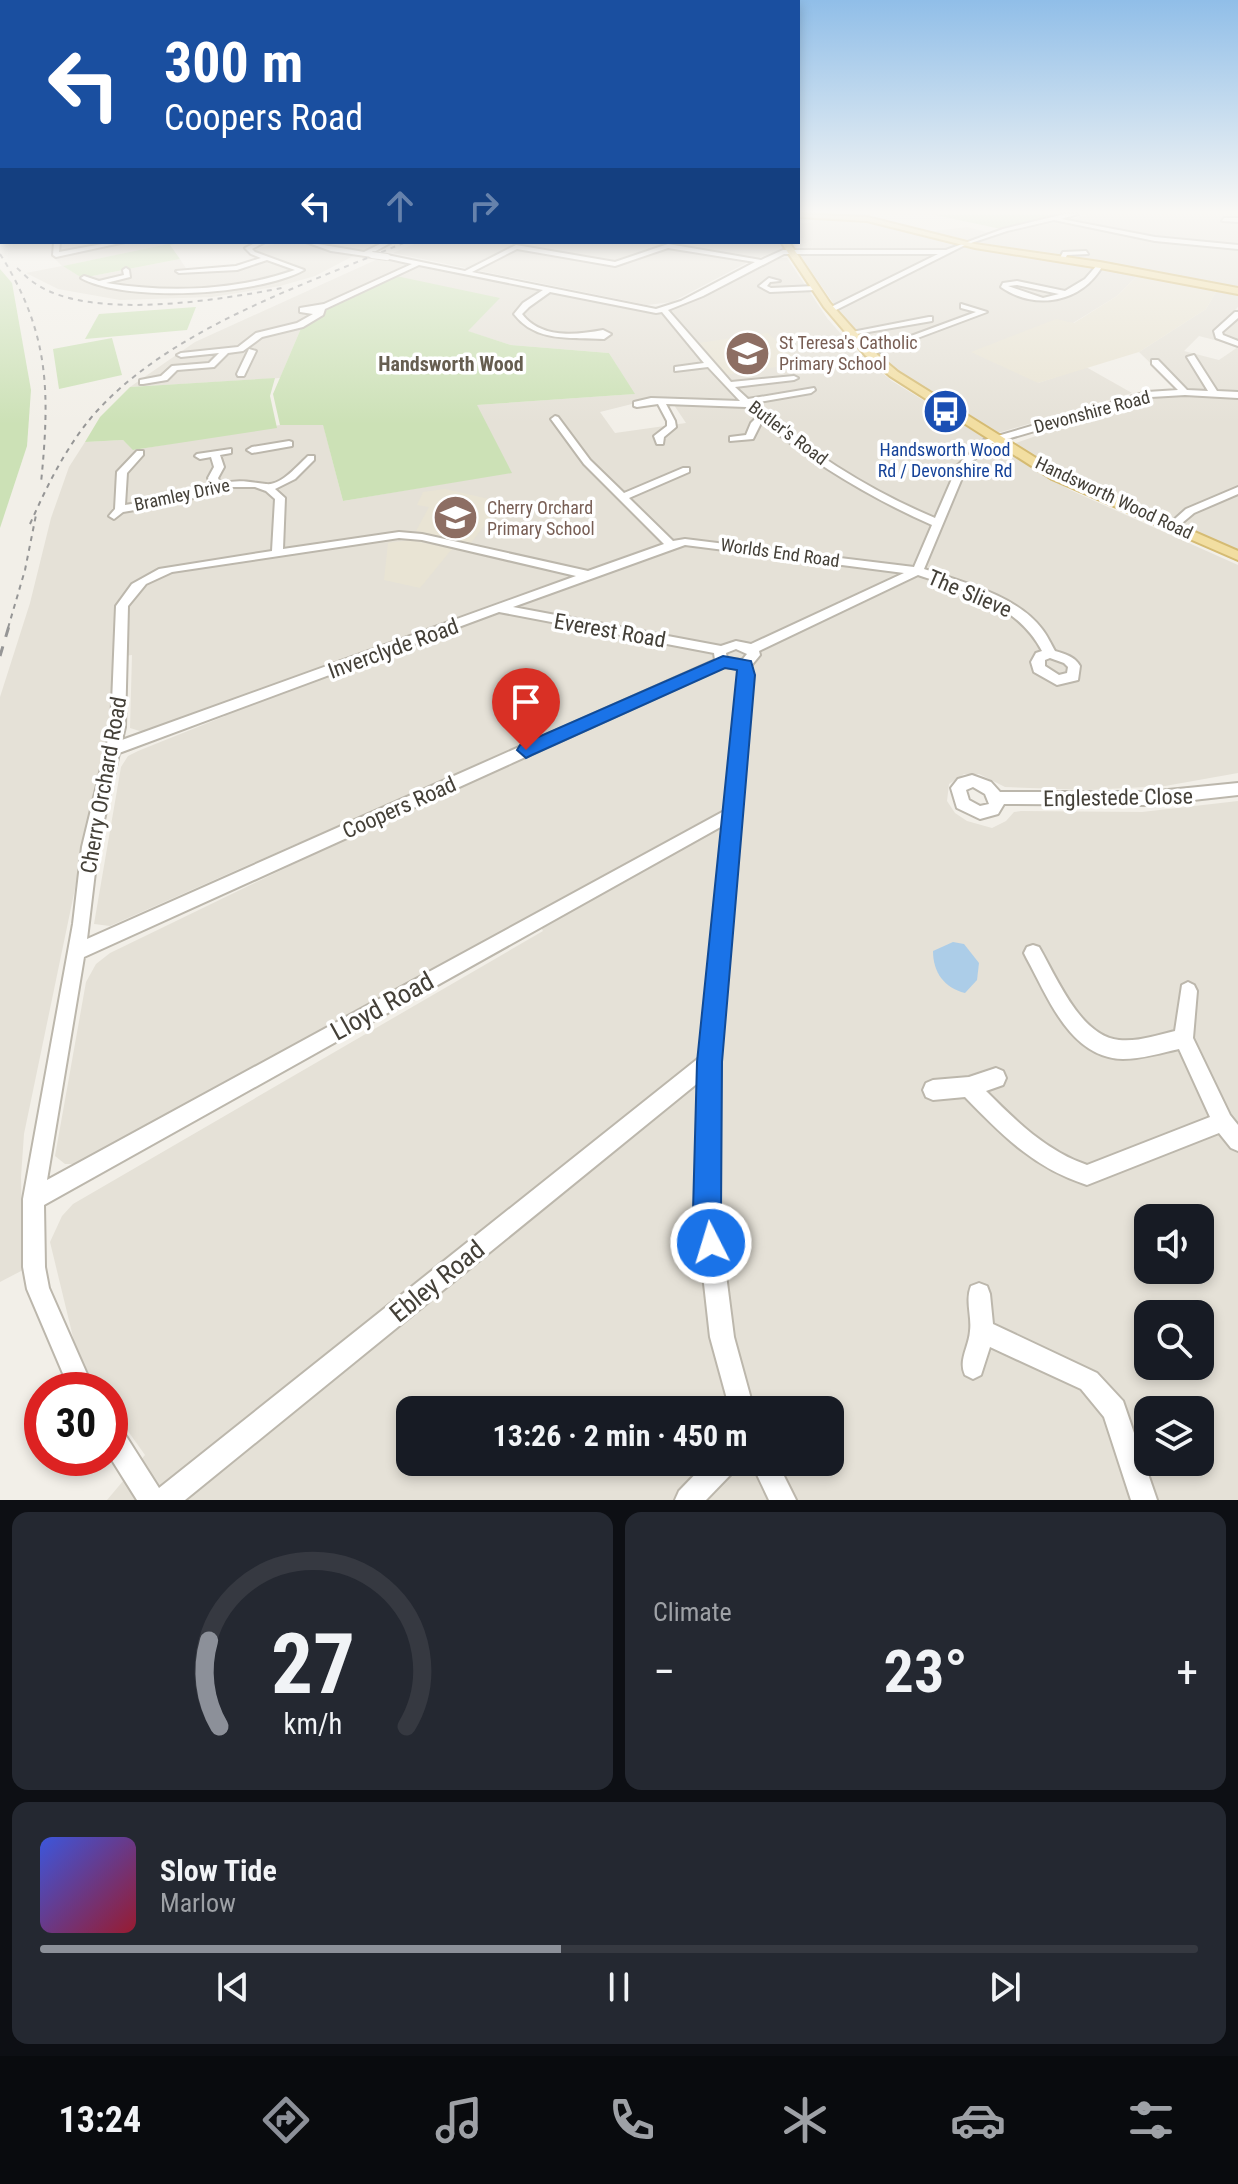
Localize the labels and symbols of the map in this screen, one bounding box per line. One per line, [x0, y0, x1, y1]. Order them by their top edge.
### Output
school or university icon: St Teresa's Catholic Primary School [724, 329, 772, 377]
place label: St Teresa's Catholic Primary School [779, 332, 918, 374]
district label: Handsworth Wood [378, 352, 524, 376]
street label: Devonshire Road [1032, 386, 1152, 437]
bus stop icon: Handsworth Wood Rd / Devonshire Rd [921, 388, 969, 436]
street label: Butler's Road [745, 396, 832, 469]
place label: Handsworth Wood Rd / Devonshire Rd [878, 439, 1012, 481]
street label: Handsworth Wood Road [1032, 452, 1196, 543]
street label: Bramley Drive [132, 474, 232, 515]
school or university icon: Cherry Orchard Primary School [432, 494, 480, 542]
place label: Cherry Orchard Primary School [487, 497, 595, 539]
street label: Worlds End Road [719, 534, 841, 571]
street label: The Slieve [924, 565, 1016, 622]
street label: Everest Road [552, 608, 668, 653]
street label: Inverclyde Road [325, 613, 462, 684]
pin [492, 668, 560, 750]
street label: Cherry Orchard Road [76, 695, 131, 875]
street label: Coopers Road [339, 771, 460, 844]
street label: Englestede Close [1043, 784, 1193, 811]
street label: Lloyd Road [325, 966, 439, 1046]
position arrow [669, 1201, 753, 1285]
street label: Ebley Road [384, 1234, 490, 1328]
speed limit sign: 30 [24, 1372, 128, 1476]

